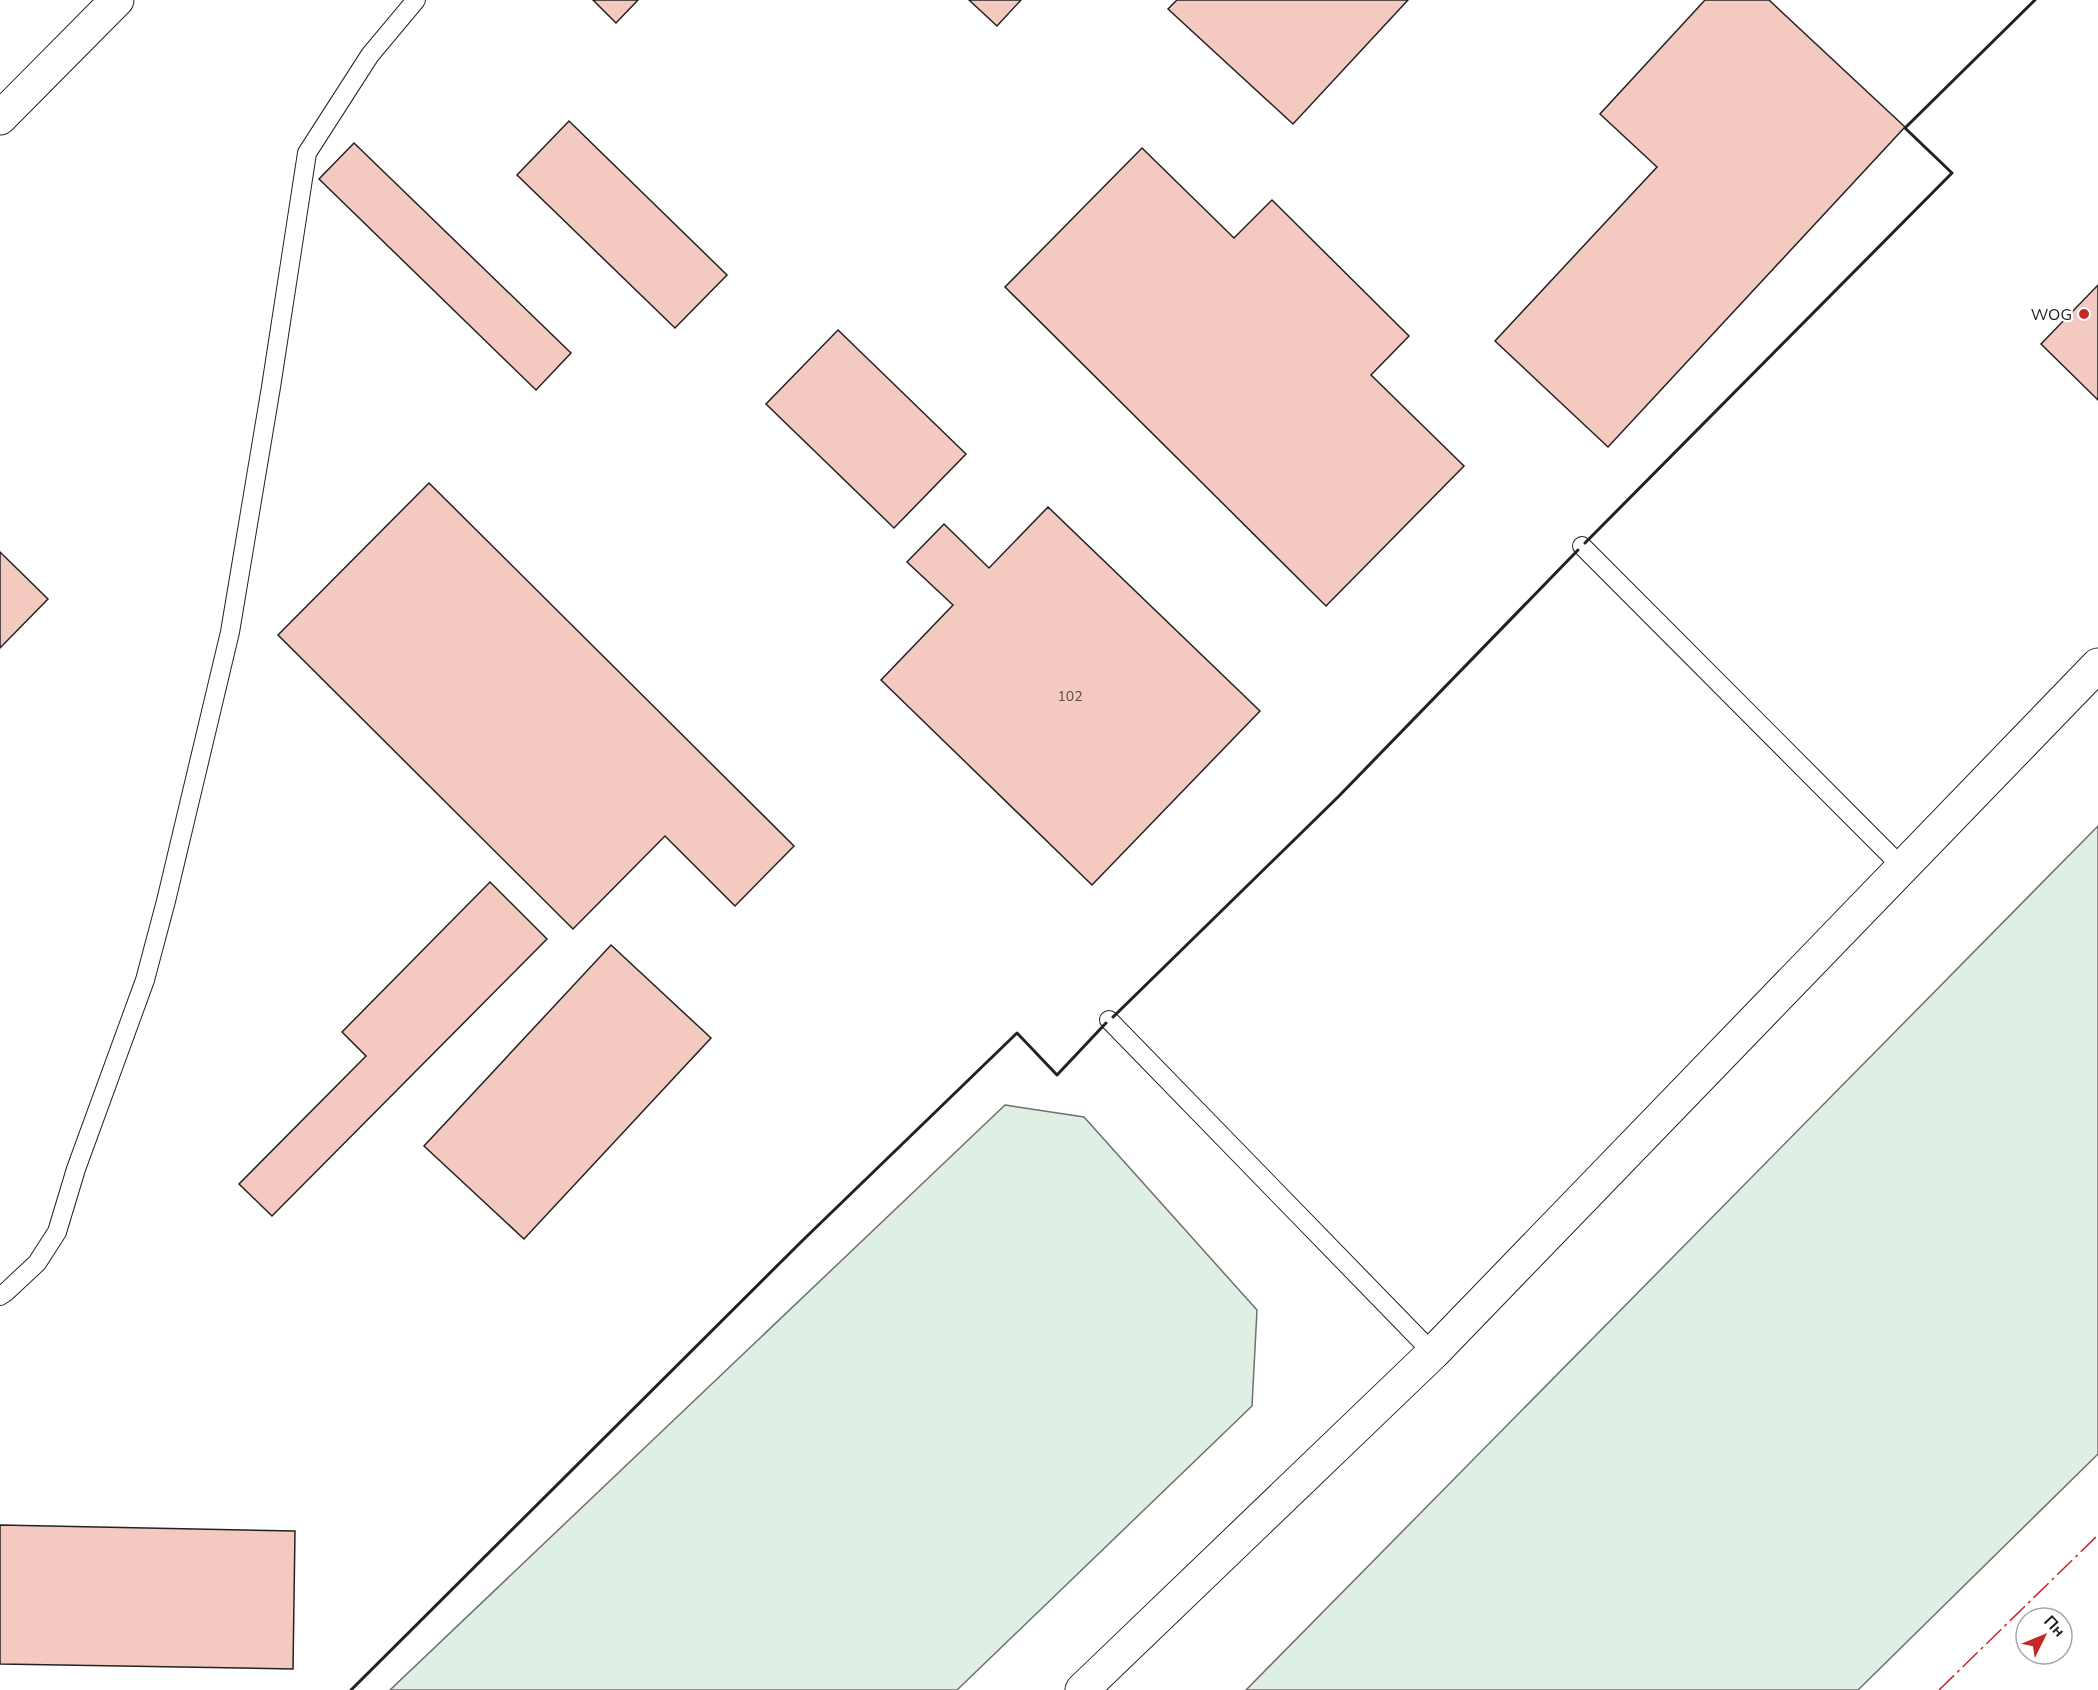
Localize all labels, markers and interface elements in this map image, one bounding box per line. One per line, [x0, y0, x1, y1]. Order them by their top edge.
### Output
place label: WOG [2031, 304, 2072, 326]
marker: WOG [2077, 307, 2091, 321]
house number: 102 [1057, 687, 1083, 706]
north arrow [2014, 1606, 2074, 1666]
text: Пн [2039, 1611, 2070, 1642]

